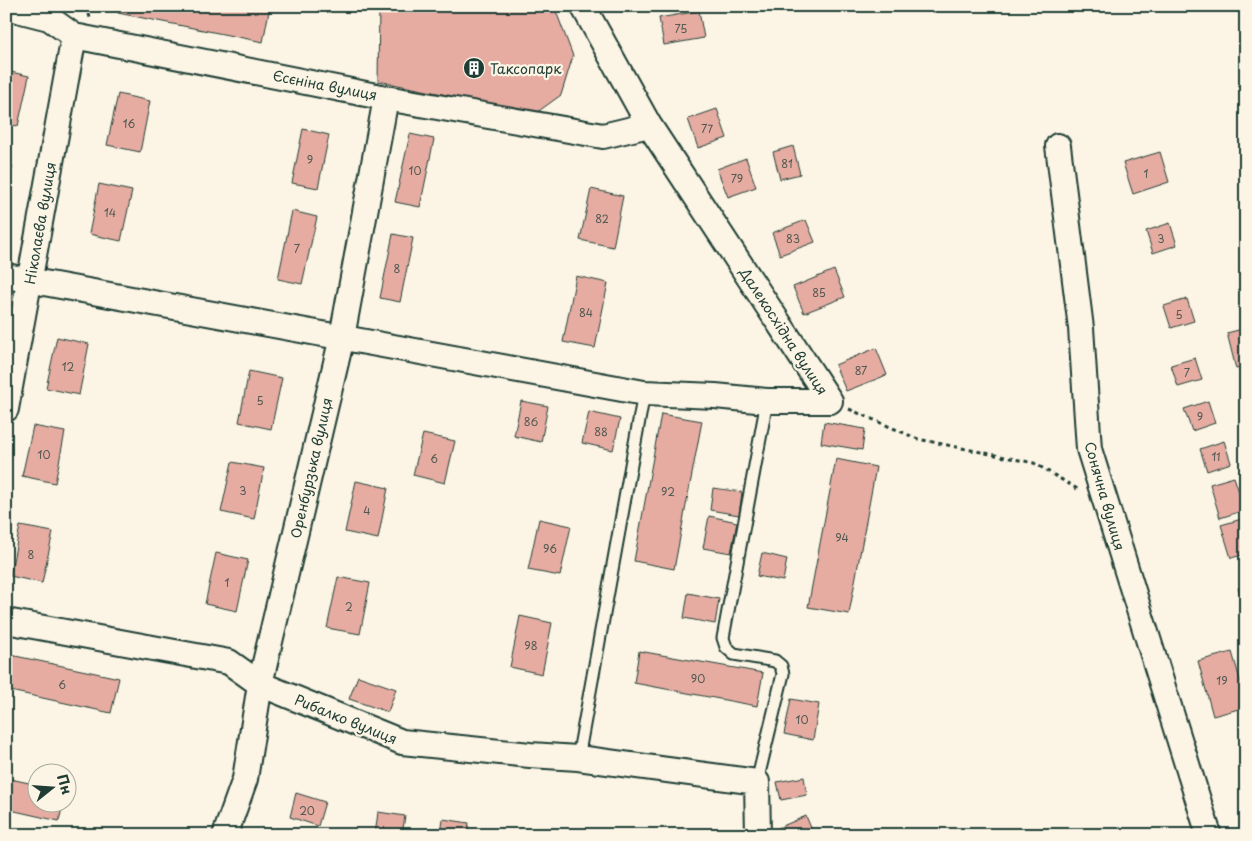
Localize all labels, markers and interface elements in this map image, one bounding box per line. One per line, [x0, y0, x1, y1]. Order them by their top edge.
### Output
house number: 75 [675, 20, 687, 37]
building icon: Таксопарк [462, 56, 486, 80]
place label: Таксопарк [490, 58, 562, 79]
street label: Єсєніна вулиця [271, 65, 379, 105]
house number: 16 [123, 115, 136, 132]
house number: 77 [701, 120, 713, 137]
house number: 9 [307, 151, 313, 168]
house number: 81 [781, 155, 793, 172]
street label: Ніколаєва вулиця [19, 160, 61, 286]
house number: 10 [409, 162, 421, 179]
house number: 1 [1144, 165, 1149, 182]
house number: 79 [731, 170, 743, 187]
house number: 14 [104, 204, 116, 221]
house number: 82 [595, 210, 609, 227]
house number: 83 [786, 230, 800, 247]
house number: 3 [1157, 230, 1165, 247]
house number: 7 [294, 240, 300, 257]
house number: 8 [394, 260, 401, 277]
street label: Далекосхідна вулиця [734, 262, 833, 399]
house number: 85 [812, 284, 826, 301]
house number: 84 [579, 304, 593, 321]
house number: 5 [1175, 306, 1183, 323]
house number: 12 [62, 358, 75, 375]
house number: 87 [855, 362, 867, 379]
house number: 7 [1184, 364, 1190, 381]
house number: 5 [256, 392, 264, 409]
street label: Оренбурзька вулиця [285, 396, 337, 540]
house number: 9 [1197, 408, 1203, 425]
house number: 86 [524, 413, 538, 430]
house number: 88 [594, 423, 608, 440]
street label: Сонячна вулиця [1079, 439, 1131, 553]
house number: 10 [38, 446, 50, 463]
house number: 11 [1211, 448, 1221, 465]
house number: 6 [430, 450, 438, 467]
house number: 3 [239, 482, 247, 499]
house number: 92 [661, 483, 675, 500]
house number: 4 [363, 502, 371, 519]
house number: 94 [835, 529, 849, 546]
house number: 96 [543, 540, 557, 557]
house number: 8 [28, 546, 35, 563]
house number: 1 [225, 574, 230, 591]
house number: 2 [345, 598, 353, 615]
house number: 98 [524, 637, 538, 654]
house number: 90 [691, 670, 705, 687]
house number: 19 [1216, 672, 1228, 689]
house number: 6 [58, 676, 66, 693]
street label: Рибалко вулиця [292, 689, 400, 749]
house number: 10 [796, 711, 808, 728]
north arrow [28, 764, 78, 814]
text: Пн [52, 771, 78, 797]
house number: 20 [299, 802, 315, 819]

